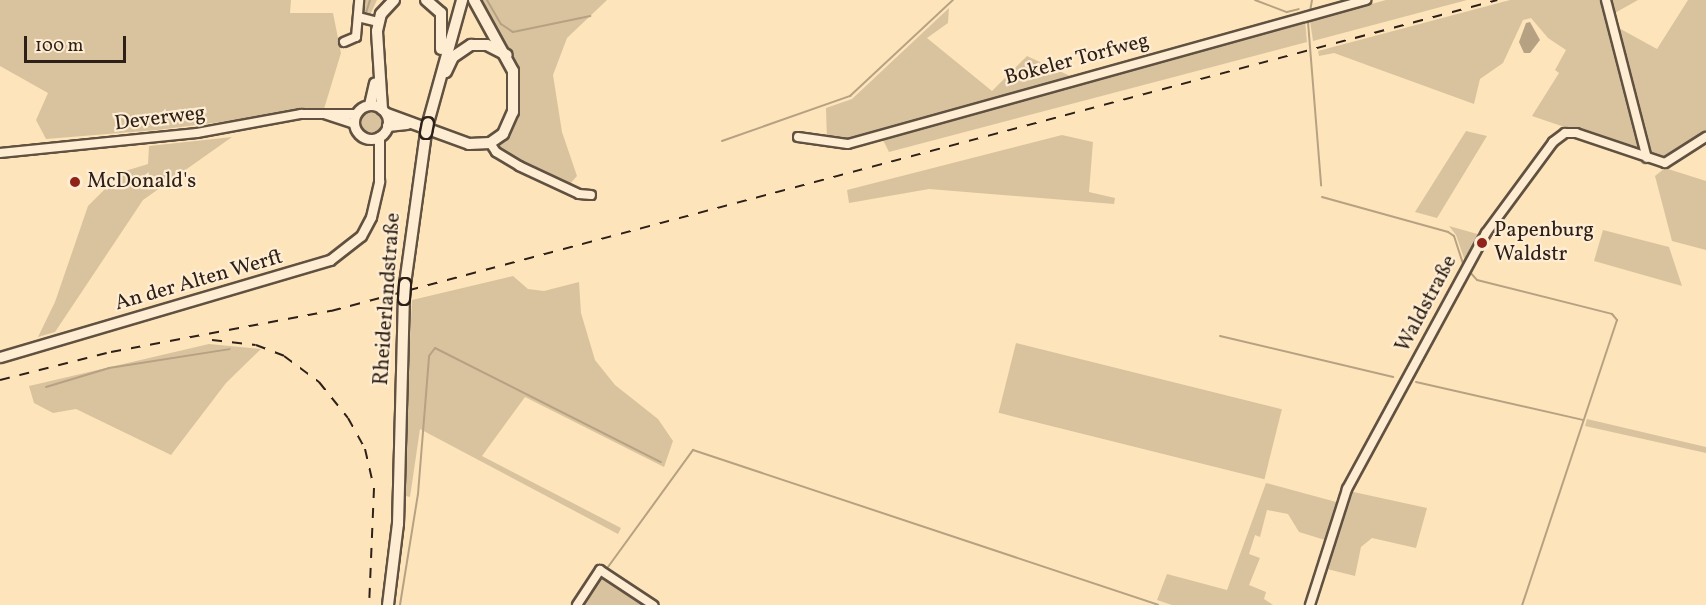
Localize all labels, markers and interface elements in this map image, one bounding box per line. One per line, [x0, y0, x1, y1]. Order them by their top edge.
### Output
scale bar [27, 24, 129, 62]
street label: Bokeler Torfweg [1002, 29, 1152, 91]
text: 100 m [35, 34, 84, 59]
street label: Deverweg [113, 101, 207, 137]
place label: McDonald's [87, 169, 196, 195]
marker: McDonald's [68, 175, 82, 189]
street label: Rheiderlandstraße [369, 212, 407, 386]
place label: Papenburg Waldstr [1494, 218, 1594, 268]
marker: Papenburg Waldstr [1475, 236, 1489, 250]
street label: An der Alten Werft [112, 245, 286, 317]
street label: Waldstraße [1391, 251, 1463, 357]

